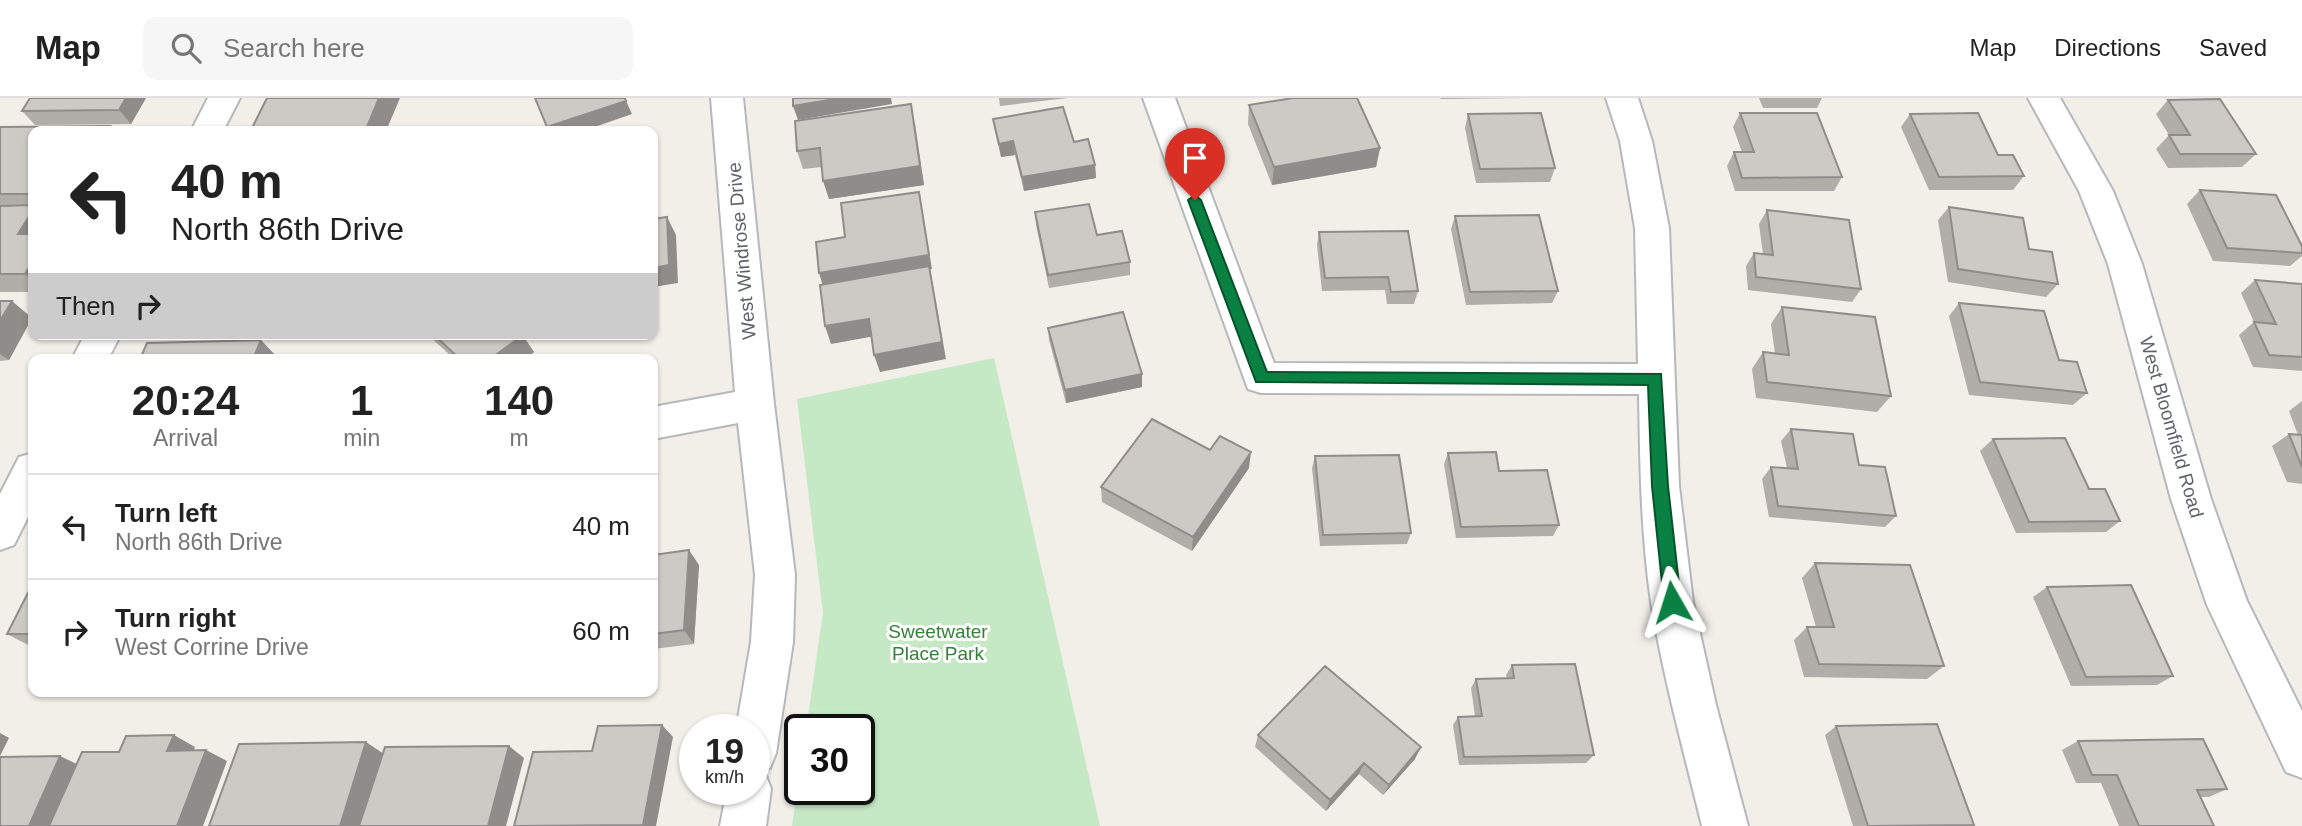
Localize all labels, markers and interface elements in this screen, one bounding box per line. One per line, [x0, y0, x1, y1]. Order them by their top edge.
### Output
search box [143, 17, 633, 80]
text: Map [35, 29, 101, 66]
icon: search [167, 29, 205, 67]
text: Search here [223, 33, 365, 63]
text: Map [1970, 34, 2016, 61]
text: Directions [2054, 34, 2161, 61]
text: Saved [2199, 34, 2267, 61]
pin [1165, 128, 1225, 200]
icon: arrive [1176, 139, 1214, 177]
icon: left [56, 154, 147, 245]
text: 40 m [171, 154, 283, 208]
street label: West Windrose Drive [723, 161, 760, 341]
text: North 86th Drive [171, 211, 404, 247]
icon: right [129, 287, 167, 325]
text: Then [56, 291, 115, 321]
street label: West Bloomfield Road [2136, 334, 2207, 520]
text: 20:24 [132, 377, 239, 424]
text: 1 [350, 377, 373, 424]
text: 140 [484, 377, 554, 424]
text: Arrival [153, 425, 218, 451]
text: min [343, 425, 380, 451]
text: m [510, 425, 529, 451]
text: Turn left [115, 498, 217, 528]
icon: left [56, 508, 94, 546]
text: 40 m [572, 511, 630, 541]
text: North 86th Drive [115, 529, 282, 555]
position arrow [1635, 565, 1709, 639]
text: Turn right [115, 603, 236, 633]
icon: right [56, 613, 94, 651]
text: 60 m [572, 616, 630, 646]
park label: Sweetwater Place Park [888, 621, 988, 664]
text: West Corrine Drive [115, 634, 309, 660]
speed limit sign: 30 [784, 714, 875, 805]
text: 19 [705, 731, 744, 770]
text: km/h [705, 767, 744, 787]

